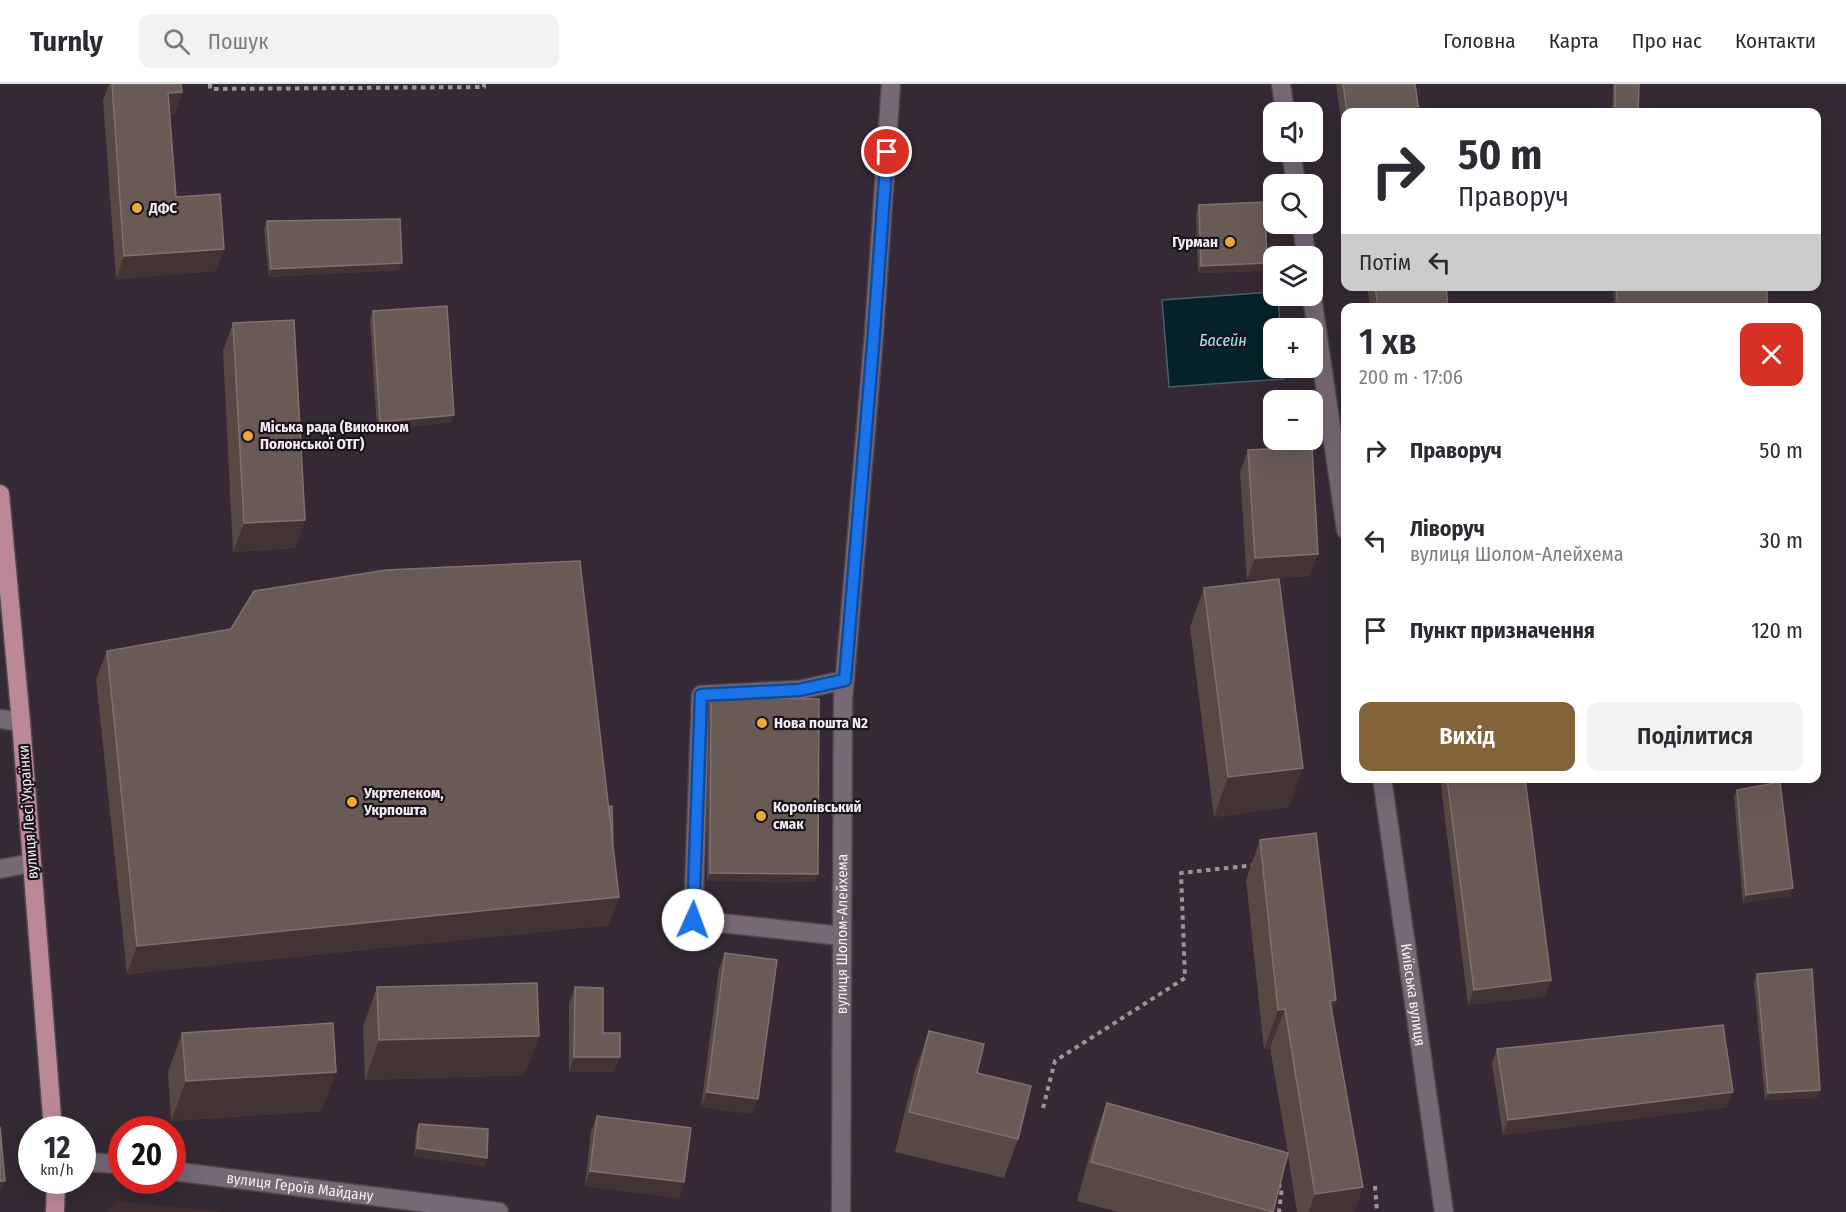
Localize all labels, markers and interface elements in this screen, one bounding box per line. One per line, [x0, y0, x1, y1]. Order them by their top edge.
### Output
search box [139, 14, 559, 68]
text: Turnly [30, 25, 103, 58]
icon: search [160, 25, 193, 58]
text: Пошук [208, 28, 268, 55]
text: Головна [1443, 28, 1516, 54]
text: Карта [1549, 28, 1599, 54]
text: Про нас [1632, 28, 1702, 54]
text: Контакти [1735, 28, 1816, 54]
map controls [1263, 102, 1323, 450]
button: sound [1263, 102, 1323, 162]
pin [861, 126, 912, 177]
text: 50 m [1458, 130, 1542, 180]
icon: right [1359, 132, 1437, 210]
icon: arrive [870, 135, 903, 168]
button: search [1263, 174, 1323, 234]
text: Праворуч [1458, 181, 1569, 213]
place label: ДФС [148, 199, 177, 217]
marker: ДФС [130, 201, 144, 215]
place label: Гурман [1172, 233, 1218, 251]
marker: Гурман [1223, 235, 1237, 249]
button: layers [1263, 246, 1323, 306]
icon: left [1423, 246, 1456, 279]
text: Потім [1359, 249, 1411, 276]
button: + [1263, 318, 1323, 378]
text: 1 хв [1359, 320, 1417, 364]
button: close [1740, 323, 1803, 386]
water label: Басейн [1199, 331, 1247, 350]
text: 200 m · 17:06 [1359, 365, 1463, 389]
button: − [1263, 390, 1323, 450]
place label: Міська рада (Виконком Полонської ОТГ) [260, 418, 409, 453]
marker: Міська рада (Виконком Полонської ОТГ) [241, 429, 255, 443]
icon: right [1359, 434, 1392, 467]
text: Праворуч [1410, 437, 1502, 464]
text: 50 m [1759, 437, 1803, 464]
text: Ліворуч [1410, 515, 1485, 542]
icon: left [1359, 524, 1392, 557]
text: 30 m [1760, 527, 1803, 554]
text: вулиця Шолом-Алейхема [1410, 542, 1623, 566]
icon: arrive [1359, 614, 1392, 647]
text: Пункт призначення [1410, 617, 1595, 644]
text: 120 m [1751, 617, 1803, 644]
button: Вихід [1359, 702, 1575, 771]
button: Поділитися [1587, 702, 1803, 771]
place label: Нова пошта N2 [774, 714, 868, 732]
marker: Нова пошта N2 [755, 716, 769, 730]
street label: вулиця Лесі Українки [14, 744, 42, 880]
place label: Укртелеком, Укрпошта [363, 784, 444, 819]
marker: Укртелеком, Укрпошта [345, 795, 359, 809]
place label: Королівський смак [773, 798, 862, 833]
marker: Королівський смак [754, 809, 768, 823]
street label: вулиця Шолом-Алейхема [833, 854, 851, 1014]
position arrow [661, 888, 725, 952]
street label: Київська вулиця [1397, 942, 1429, 1047]
speed limit sign: 20 [108, 1116, 186, 1194]
text: 12 [44, 1130, 70, 1166]
text: km/h [40, 1161, 74, 1179]
street label: вулиця Героїв Майдану [226, 1169, 375, 1205]

